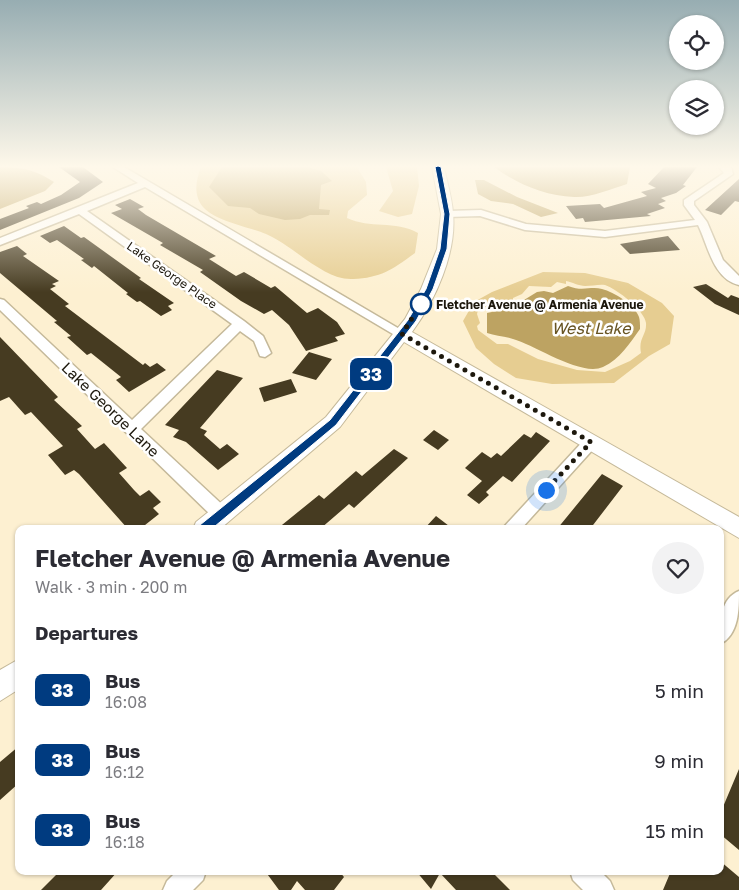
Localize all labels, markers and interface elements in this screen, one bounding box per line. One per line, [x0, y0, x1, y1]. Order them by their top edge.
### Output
map controls [669, 15, 724, 135]
button: locate [669, 15, 724, 70]
button: layers [669, 80, 724, 135]
street label: Lake George Place [124, 238, 220, 312]
marker: Fletcher Avenue @ Armenia Avenue [410, 293, 432, 315]
place label: Fletcher Avenue @ Armenia Avenue [436, 297, 644, 312]
water label: West Lake [551, 318, 632, 338]
street label: Lake George Lane [59, 358, 164, 460]
line badge: 33 [348, 358, 394, 390]
text: 33 [360, 363, 382, 385]
your location [534, 478, 559, 503]
button: heart [652, 542, 704, 594]
text: Fletcher Avenue @ Armenia Avenue [35, 543, 450, 572]
text: Walk · 3 min · 200 m [35, 577, 187, 597]
text: Departures [35, 621, 138, 644]
text: Bus [105, 669, 140, 692]
text: 33 [52, 679, 73, 701]
text: 5 min [655, 679, 704, 702]
text: 16:08 [105, 692, 147, 712]
text: Bus [105, 739, 140, 762]
text: 33 [52, 749, 73, 771]
text: 9 min [654, 749, 704, 772]
text: 16:12 [105, 762, 144, 782]
text: Bus [105, 809, 140, 832]
text: 33 [52, 819, 73, 841]
text: 15 min [645, 819, 704, 842]
text: 16:18 [105, 832, 145, 852]

